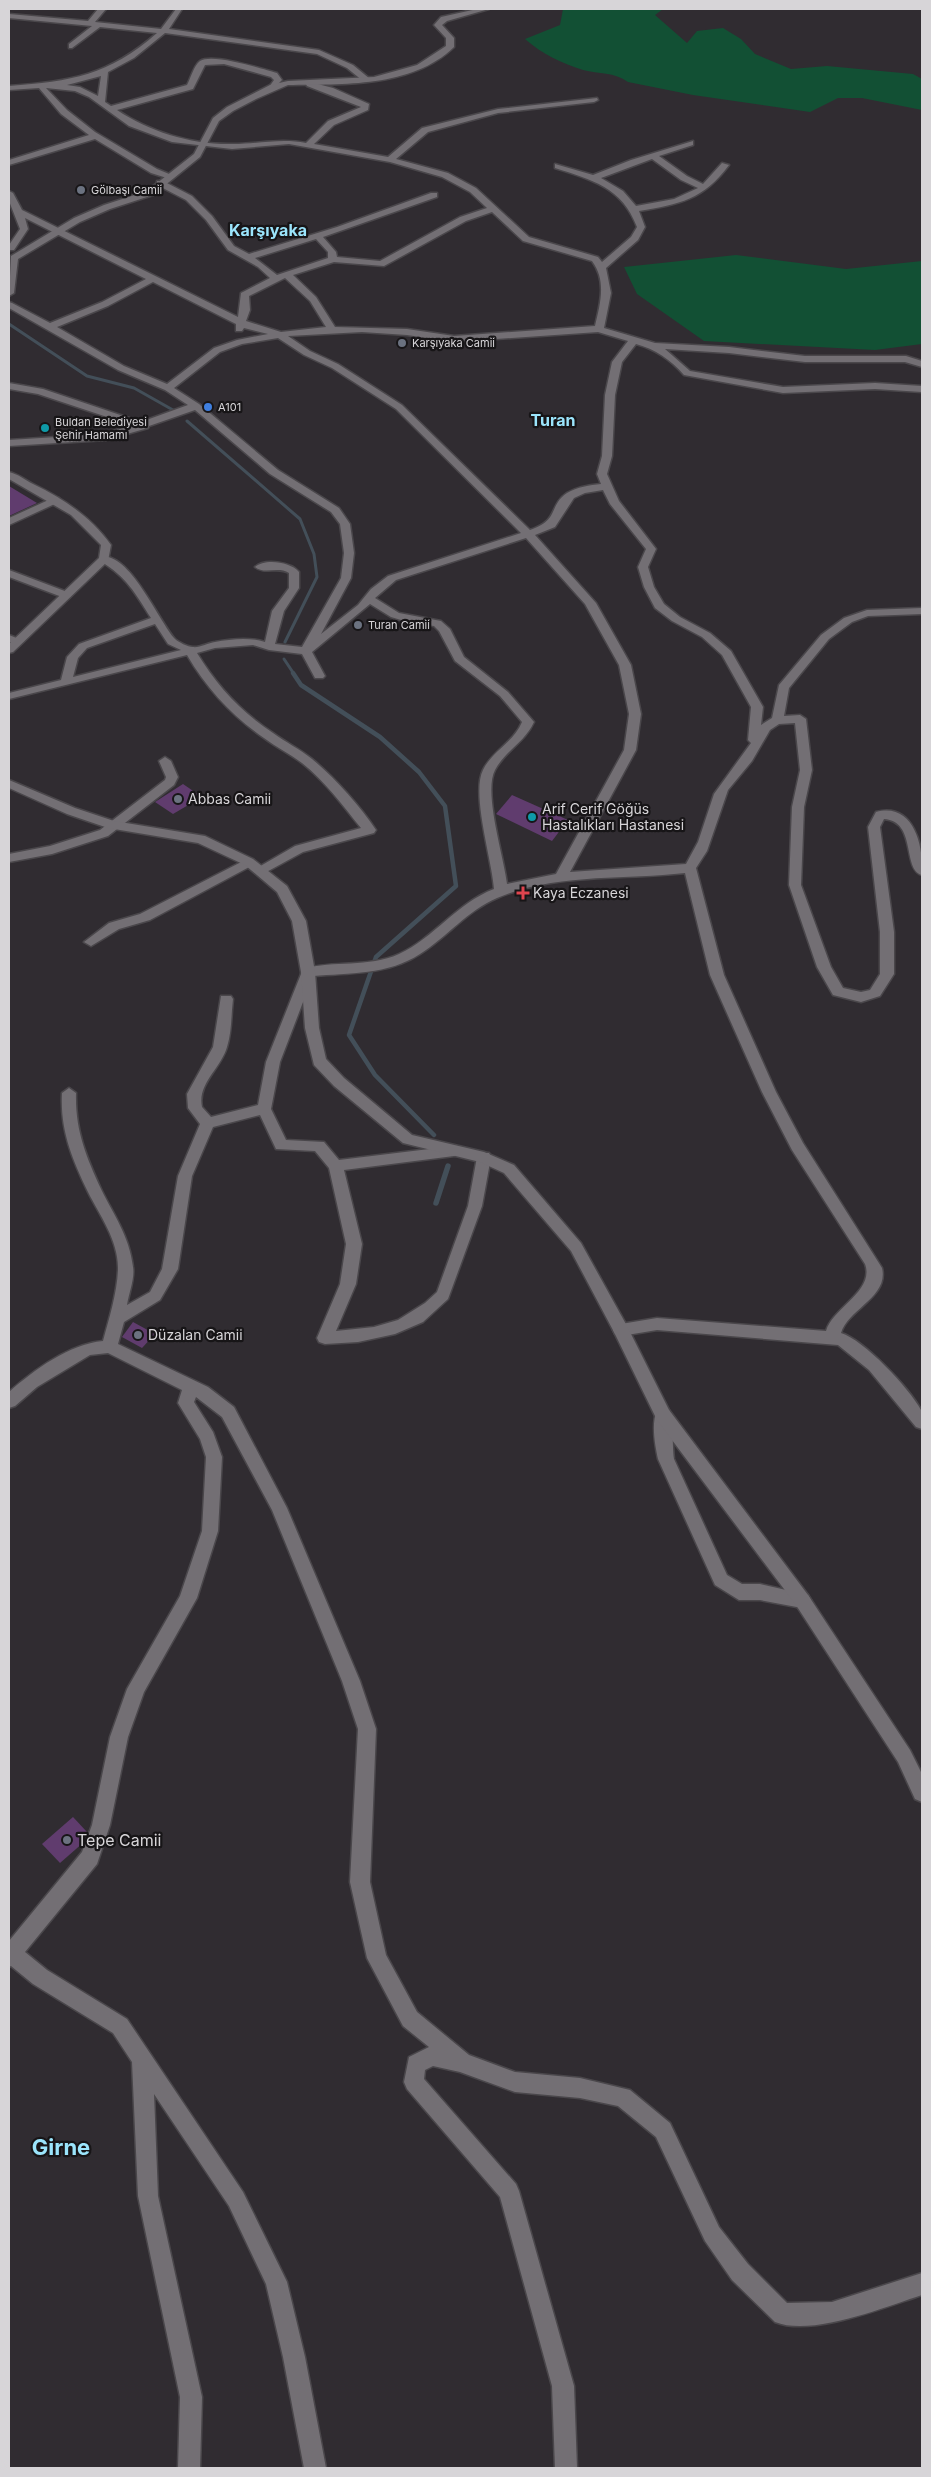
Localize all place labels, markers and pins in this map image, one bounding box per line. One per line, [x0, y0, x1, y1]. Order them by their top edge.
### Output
place label: Gölbaşı Camii [91, 183, 162, 197]
marker: Gölbaşı Camii [75, 184, 87, 196]
place label: Karşıyaka Camii [412, 336, 495, 350]
marker: Karşıyaka Camii [396, 337, 408, 349]
place label: A101 [218, 400, 241, 414]
marker: A101 [202, 401, 214, 413]
place label: Buldan Belediyesi Şehir Hamamı [55, 415, 147, 442]
marker: Buldan Belediyesi Şehir Hamamı [39, 422, 51, 434]
place label: Turan Camii [368, 618, 430, 632]
marker: Turan Camii [352, 619, 364, 631]
place label: Abbas Camii [188, 790, 271, 807]
marker: Abbas Camii [172, 793, 184, 805]
place label: Arif Cerif Göğüs Hastalıkları Hastanesi [542, 800, 684, 833]
marker: Arif Cerif Göğüs Hastalıkları Hastanesi [526, 811, 538, 823]
place label: Kaya Eczanesi [533, 884, 629, 901]
marker: Kaya Eczanesi [517, 887, 529, 899]
place label: Düzalan Camii [148, 1326, 243, 1343]
marker: Düzalan Camii [132, 1329, 144, 1341]
place label: Tepe Camii [77, 1830, 161, 1850]
marker: Tepe Camii [61, 1834, 73, 1846]

